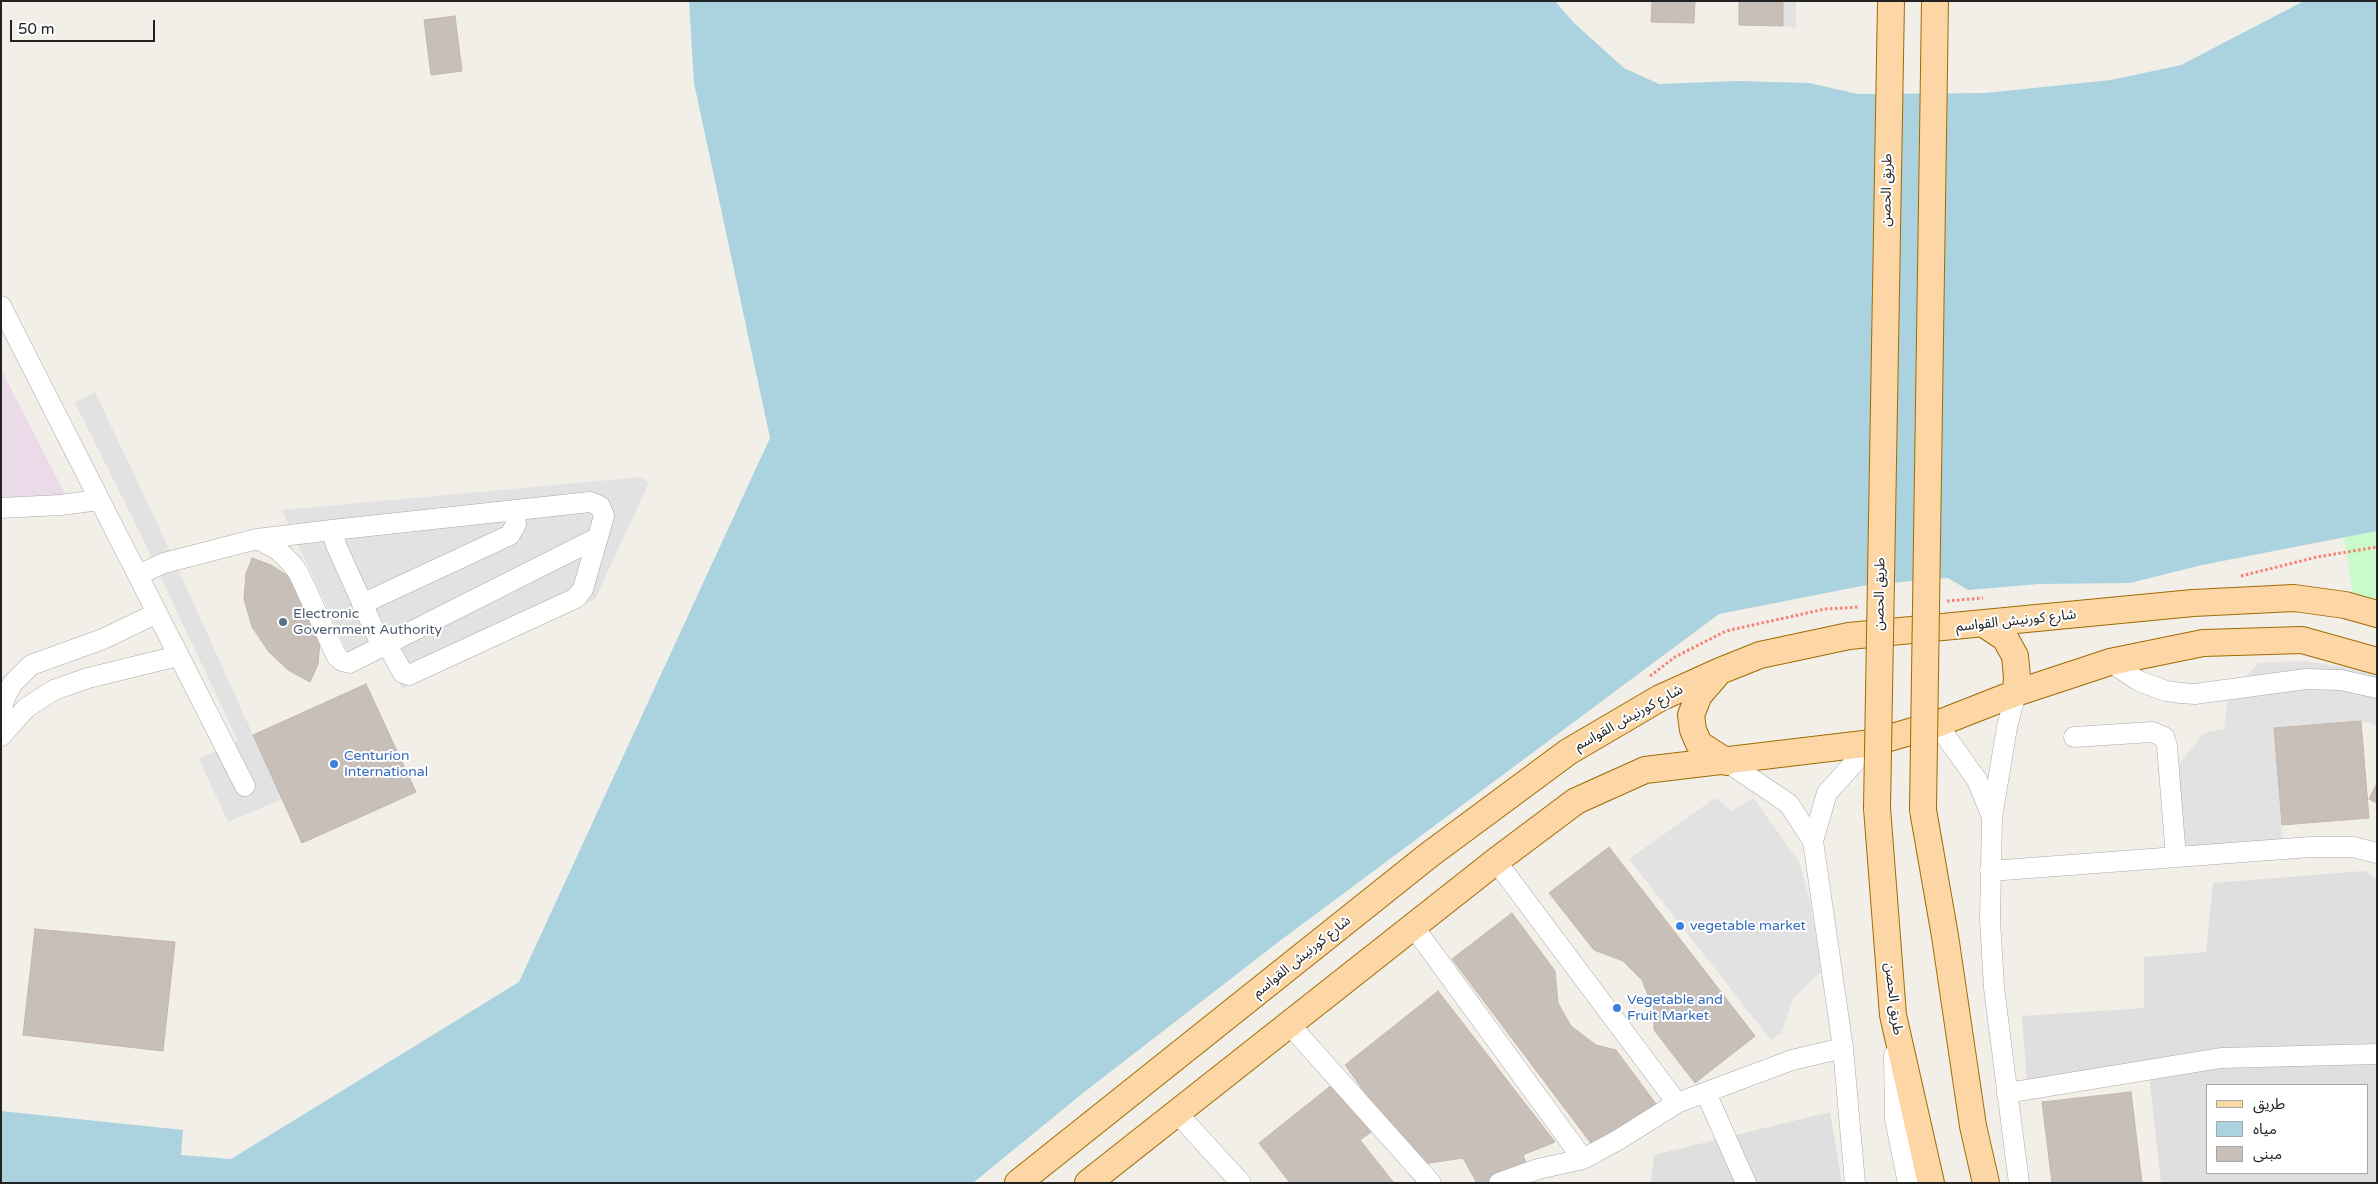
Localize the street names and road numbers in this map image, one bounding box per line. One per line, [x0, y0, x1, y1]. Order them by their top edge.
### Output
street label: طريق الحصن [1878, 153, 1896, 227]
street label: طريق الحصن [1871, 557, 1889, 631]
street label: شارع كورنيش القواسم [1955, 606, 2077, 636]
street label: شارع كورنيش القواسم [1572, 681, 1686, 755]
street label: شارع كورنيش القواسم [1250, 912, 1354, 1002]
street label: طريق الحصن [1880, 962, 1906, 1036]

